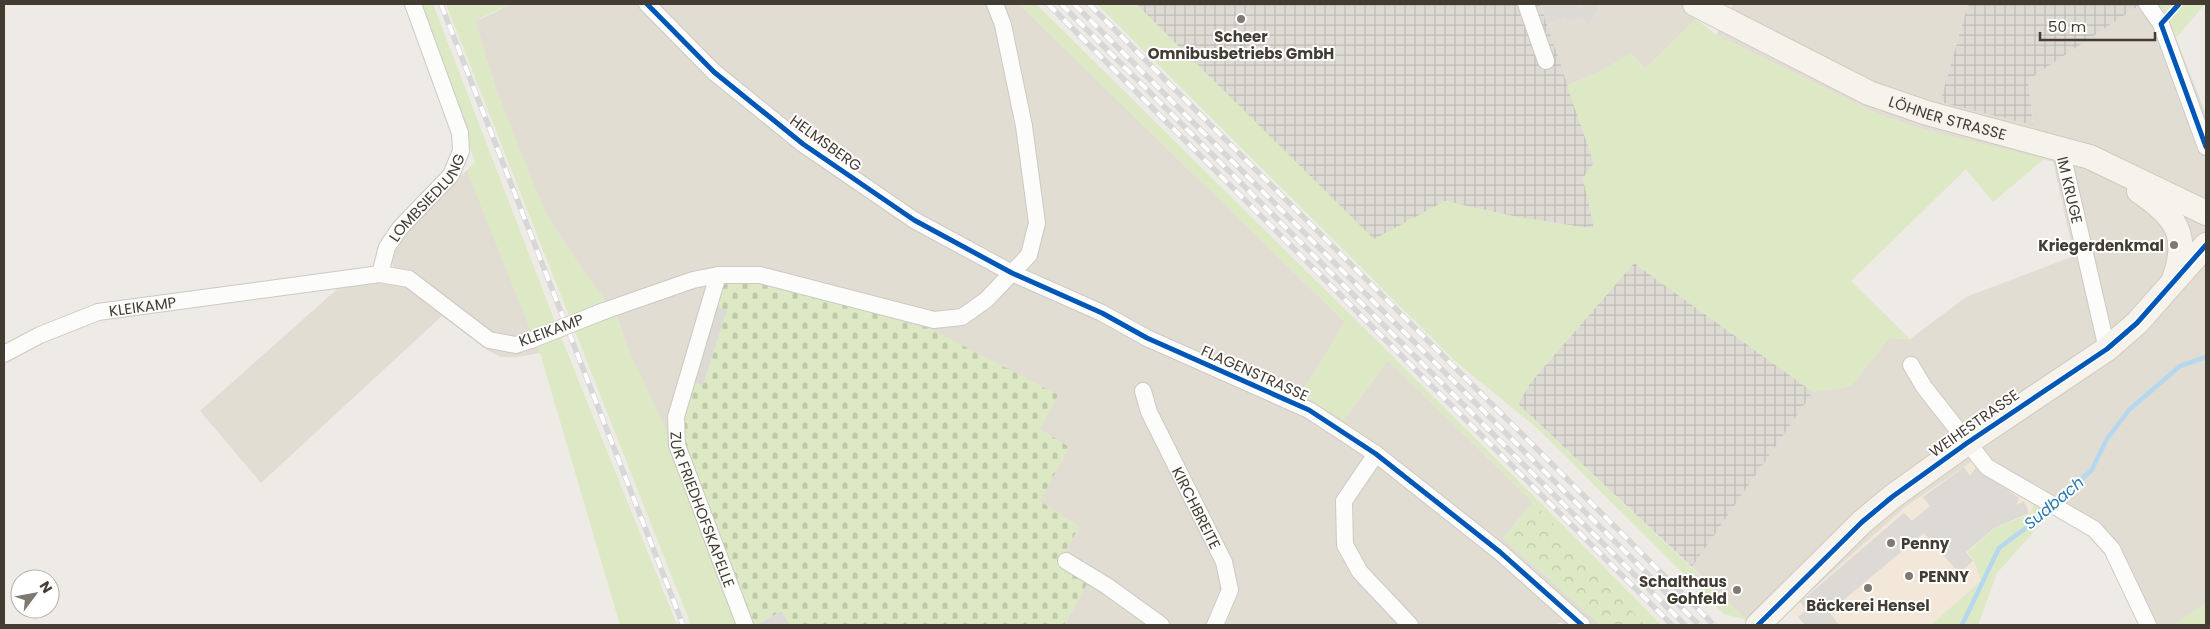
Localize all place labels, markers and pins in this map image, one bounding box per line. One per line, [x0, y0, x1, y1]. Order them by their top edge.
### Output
marker: Scheer Omnibusbetriebs GmbH [1235, 13, 1247, 25]
place label: Scheer Omnibusbetriebs GmbH [1148, 26, 1334, 64]
place label: Kriegerdenkmal [2038, 235, 2164, 256]
marker: Kriegerdenkmal [2168, 239, 2180, 251]
place label: Penny [1901, 533, 1950, 554]
marker: Penny [1885, 537, 1897, 549]
place label: PENNY [1919, 566, 1969, 587]
marker: PENNY [1903, 570, 1915, 582]
place label: Schalthaus Gohfeld [1639, 571, 1727, 609]
marker: Bäckerei Hensel [1862, 582, 1874, 594]
marker: Schalthaus Gohfeld [1731, 584, 1743, 596]
place label: Bäckerei Hensel [1806, 595, 1930, 616]

